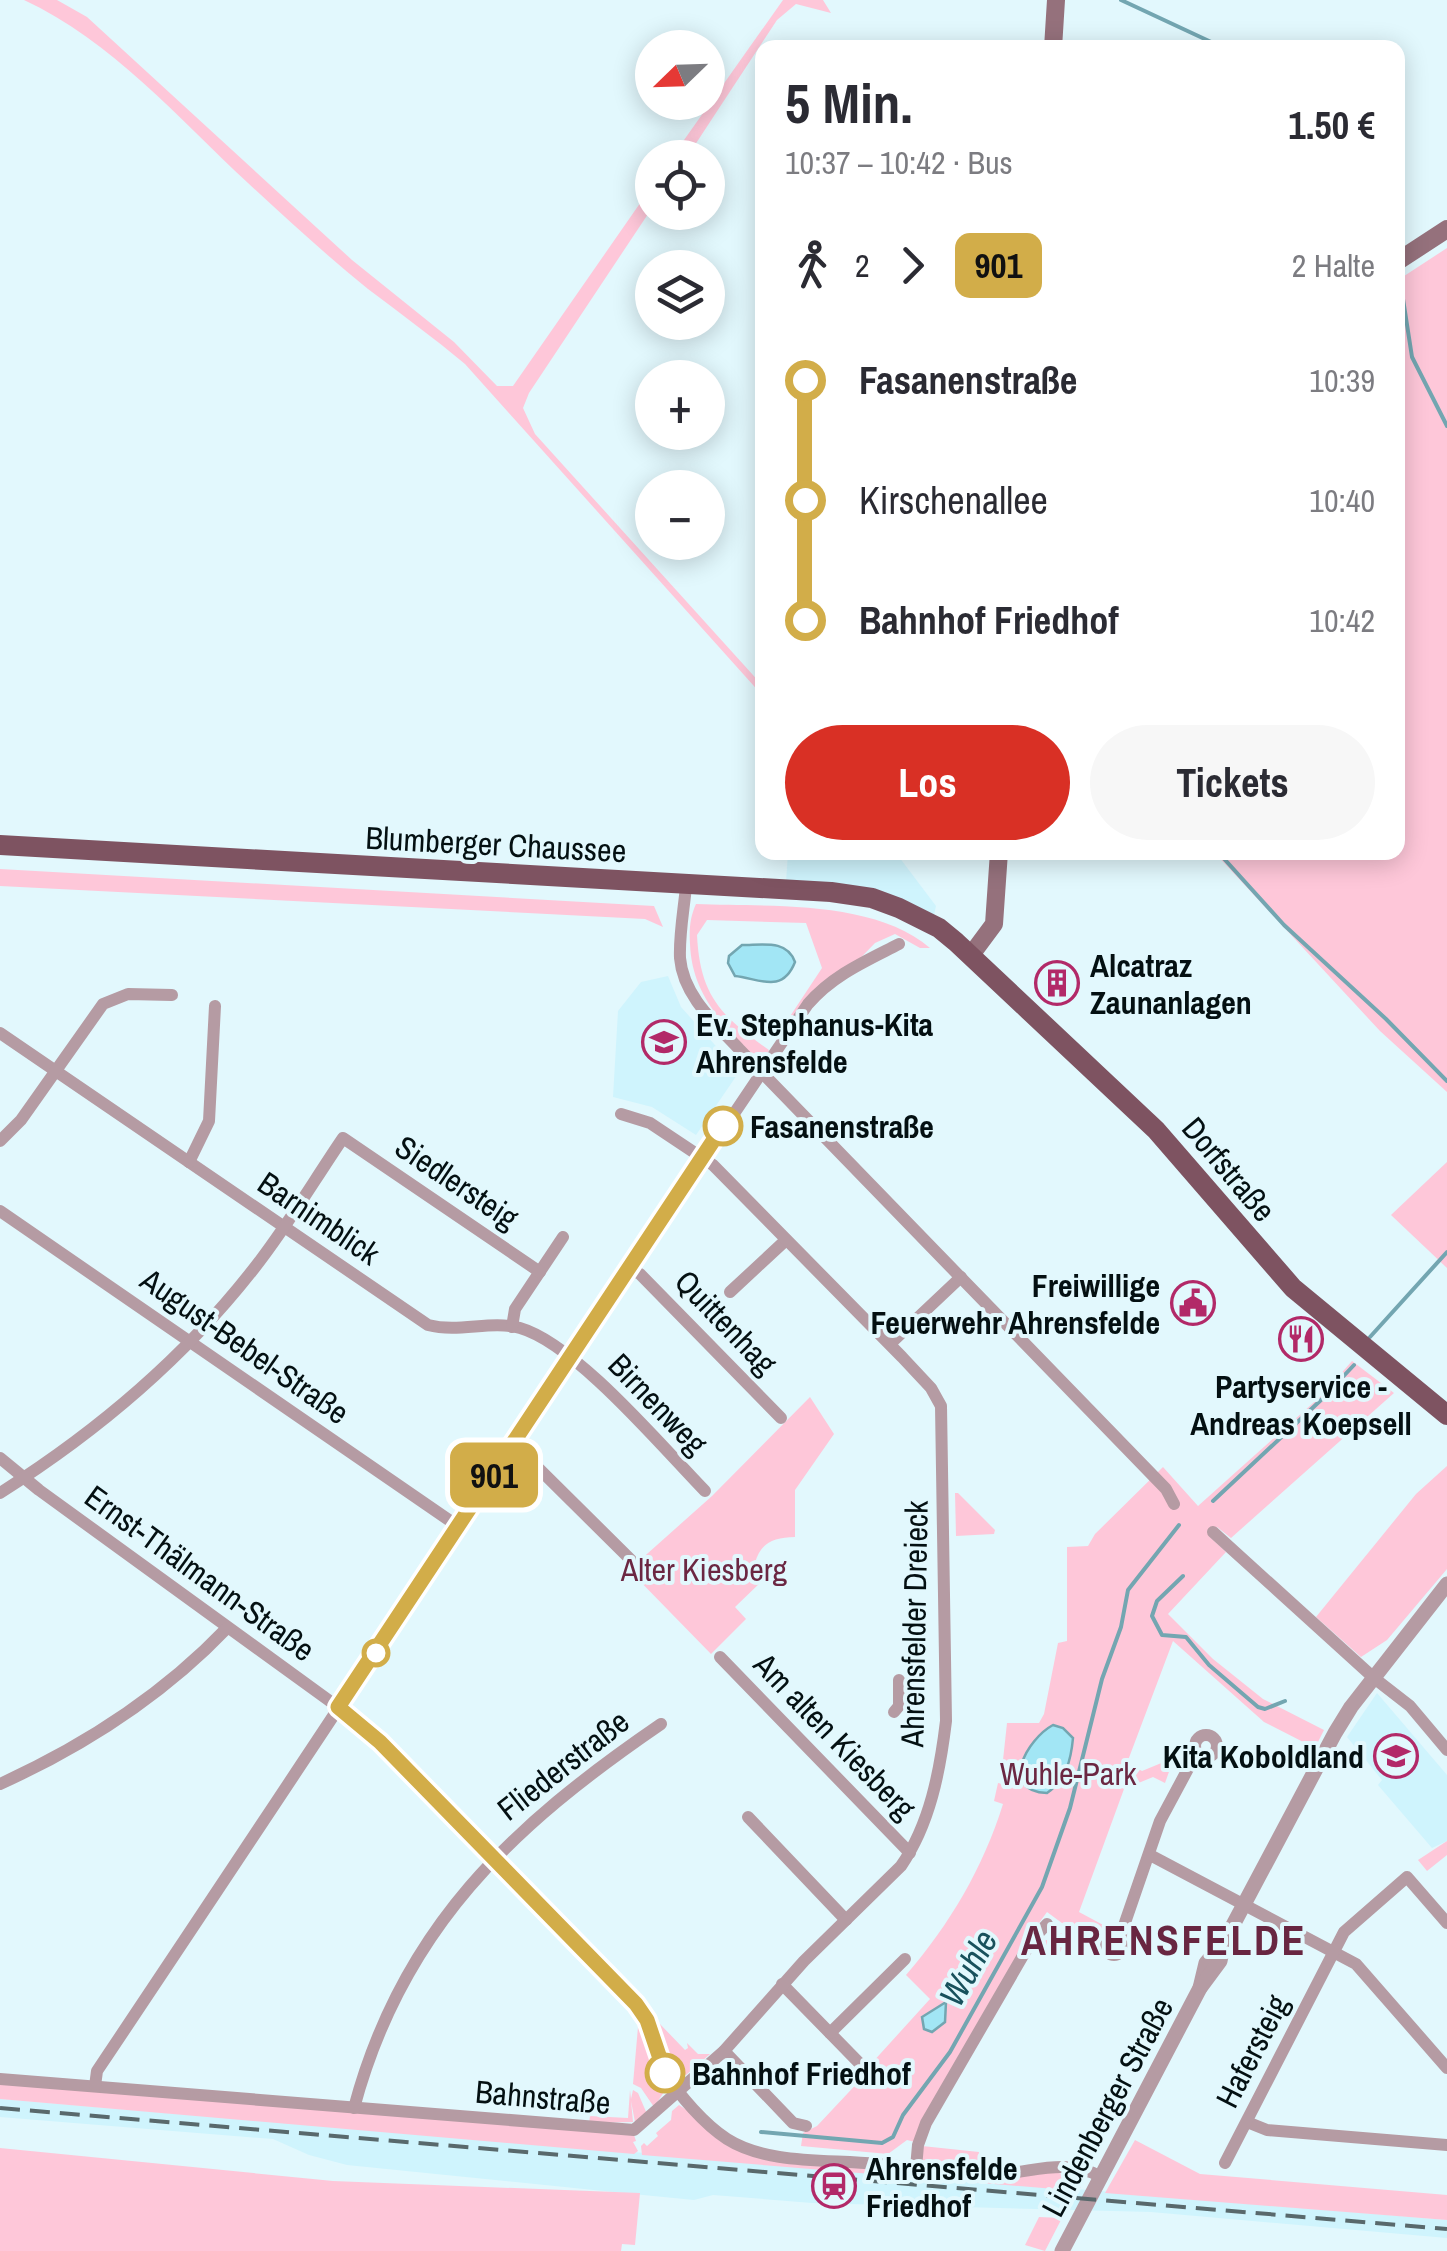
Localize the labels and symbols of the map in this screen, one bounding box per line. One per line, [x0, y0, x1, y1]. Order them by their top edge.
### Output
north arrow [635, 30, 725, 120]
street label: Blumberger Chaussee [365, 816, 627, 872]
place label: Alcatraz Zaunanlagen [1090, 944, 1252, 1024]
building icon: Alcatraz Zaunanlagen [1034, 960, 1080, 1006]
place label: Ev. Stephanus-Kita Ahrensfelde [696, 1003, 934, 1083]
school or university icon: Ev. Stephanus-Kita Ahrensfelde [641, 1019, 687, 1065]
place label: Fasanenstraße [750, 1105, 934, 1148]
marker: Fasanenstraße [704, 1107, 742, 1145]
street label: Dorfstraße [1173, 1108, 1285, 1230]
street label: Siedlersteig [387, 1125, 527, 1239]
street label: Barnimblick [250, 1161, 389, 1275]
street label: August-Bebel-Straße [131, 1258, 358, 1434]
street label: Quittenhag [665, 1260, 787, 1384]
place label: Freiwillige Feuerwehr Ahrensfelde [871, 1264, 1160, 1344]
public building icon: Freiwillige Feuerwehr Ahrensfelde [1170, 1280, 1216, 1326]
restaurant icon: Partyservice - Andreas Koepsell [1278, 1316, 1324, 1362]
street label: Birnenweg [599, 1344, 717, 1464]
place label: Partyservice - Andreas Koepsell [1190, 1365, 1412, 1445]
line badge: 901 [436, 1442, 552, 1508]
street label: Ernst-Thälmann-Straße [76, 1475, 324, 1671]
street label: Ahrensfelder Dreieck [890, 1500, 938, 1749]
park label: Alter Kiesberg [620, 1548, 788, 1591]
unlabelled marker [363, 1640, 389, 1666]
street label: Am alten Kiesberg [744, 1643, 926, 1829]
street label: Fliederstraße [488, 1700, 638, 1830]
school or university icon: Kita Koboldland [1373, 1733, 1419, 1779]
place label: Kita Koboldland [1163, 1735, 1364, 1778]
park label: Wuhle-Park [1000, 1752, 1137, 1795]
district label: AHRENSFELDE [1021, 1912, 1307, 1968]
water label: Wuhle [928, 1921, 1008, 2015]
street label: Hafersteig [1205, 1987, 1299, 2115]
street label: Lindenberger Straße [1031, 1990, 1183, 2224]
place label: Bahnhof Friedhof [692, 2052, 911, 2095]
marker: Bahnhof Friedhof [646, 2054, 684, 2092]
street label: Bahnstraße [474, 2070, 612, 2124]
place label: Ahrensfelde Friedhof [866, 2147, 1018, 2227]
station icon: Ahrensfelde Friedhof [811, 2163, 857, 2209]

